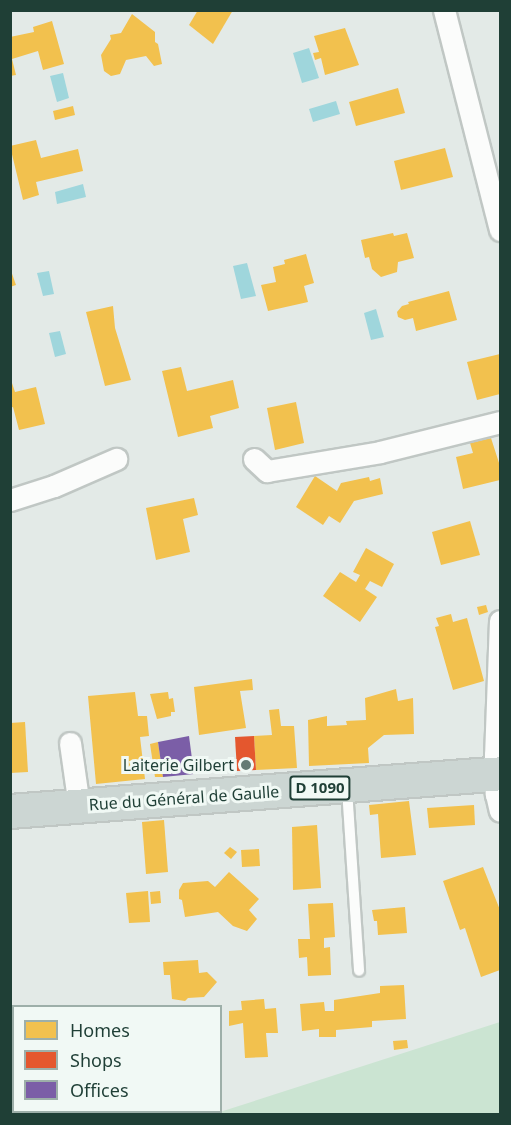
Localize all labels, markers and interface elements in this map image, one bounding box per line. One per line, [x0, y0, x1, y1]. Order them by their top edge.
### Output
place label: Laiterie Gilbert [123, 755, 234, 775]
marker: Laiterie Gilbert [239, 758, 253, 772]
road number: D 1090 [288, 776, 352, 800]
street label: Rue du Général de Gaulle [88, 782, 280, 814]
legend [12, 1005, 222, 1113]
text: Homes [70, 1018, 130, 1042]
text: Shops [70, 1048, 122, 1072]
text: Offices [70, 1078, 129, 1102]

